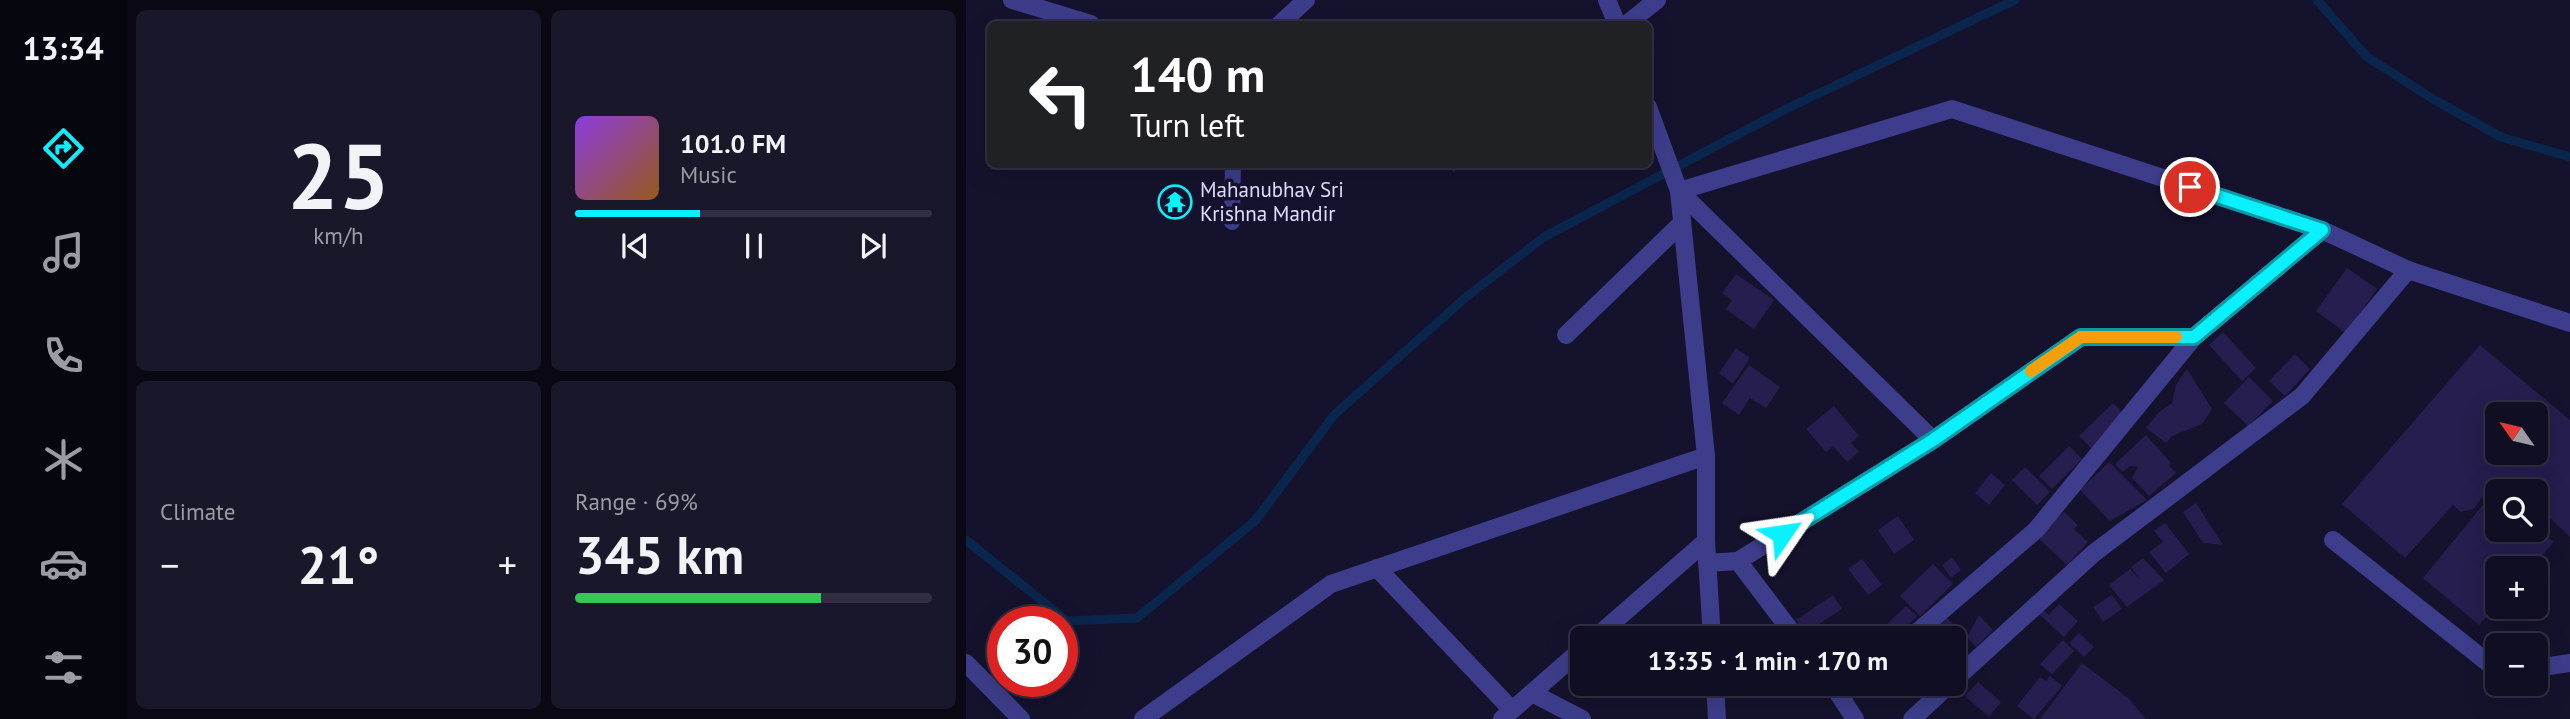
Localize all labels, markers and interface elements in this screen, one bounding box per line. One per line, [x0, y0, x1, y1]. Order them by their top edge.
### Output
text: 13:34 [22, 27, 104, 69]
text: 140 m [1130, 42, 1265, 106]
icon: left [1015, 49, 1106, 140]
text: Turn left [1130, 104, 1245, 146]
text: 25 [287, 116, 390, 234]
icon: directions [39, 124, 88, 173]
text: 101.0 FM [680, 127, 786, 160]
pin [2160, 157, 2220, 217]
text: Music [680, 160, 737, 189]
icon: arrive [2171, 168, 2209, 206]
place label: Mahanubhav Sri Krishna Mandir [1200, 176, 1344, 227]
temple icon: Mahanubhav Sri Krishna Mandir [1156, 183, 1194, 221]
text: km/h [313, 221, 364, 250]
icon: previous [616, 227, 654, 265]
icon: pause [735, 227, 773, 265]
icon: next [854, 227, 892, 265]
icon: music [39, 228, 88, 277]
icon: phone [39, 331, 88, 380]
north arrow [2485, 402, 2548, 466]
map controls [2485, 402, 2548, 696]
icon: climate [39, 435, 88, 484]
button: search [2485, 479, 2548, 542]
text: Range · 69% [575, 487, 698, 516]
text: Climate [160, 497, 235, 526]
position arrow [1745, 497, 1819, 571]
text: 345 km [575, 521, 744, 588]
text: 21° [298, 531, 379, 598]
icon: car [39, 539, 88, 588]
text: − [160, 540, 179, 589]
text: + [498, 540, 517, 589]
button: + [2485, 556, 2548, 619]
speed limit sign: 30 [987, 606, 1078, 697]
button: − [2485, 633, 2548, 696]
icon: filters [39, 643, 88, 692]
text: 13:35 · 1 min · 170 m [1648, 644, 1888, 677]

